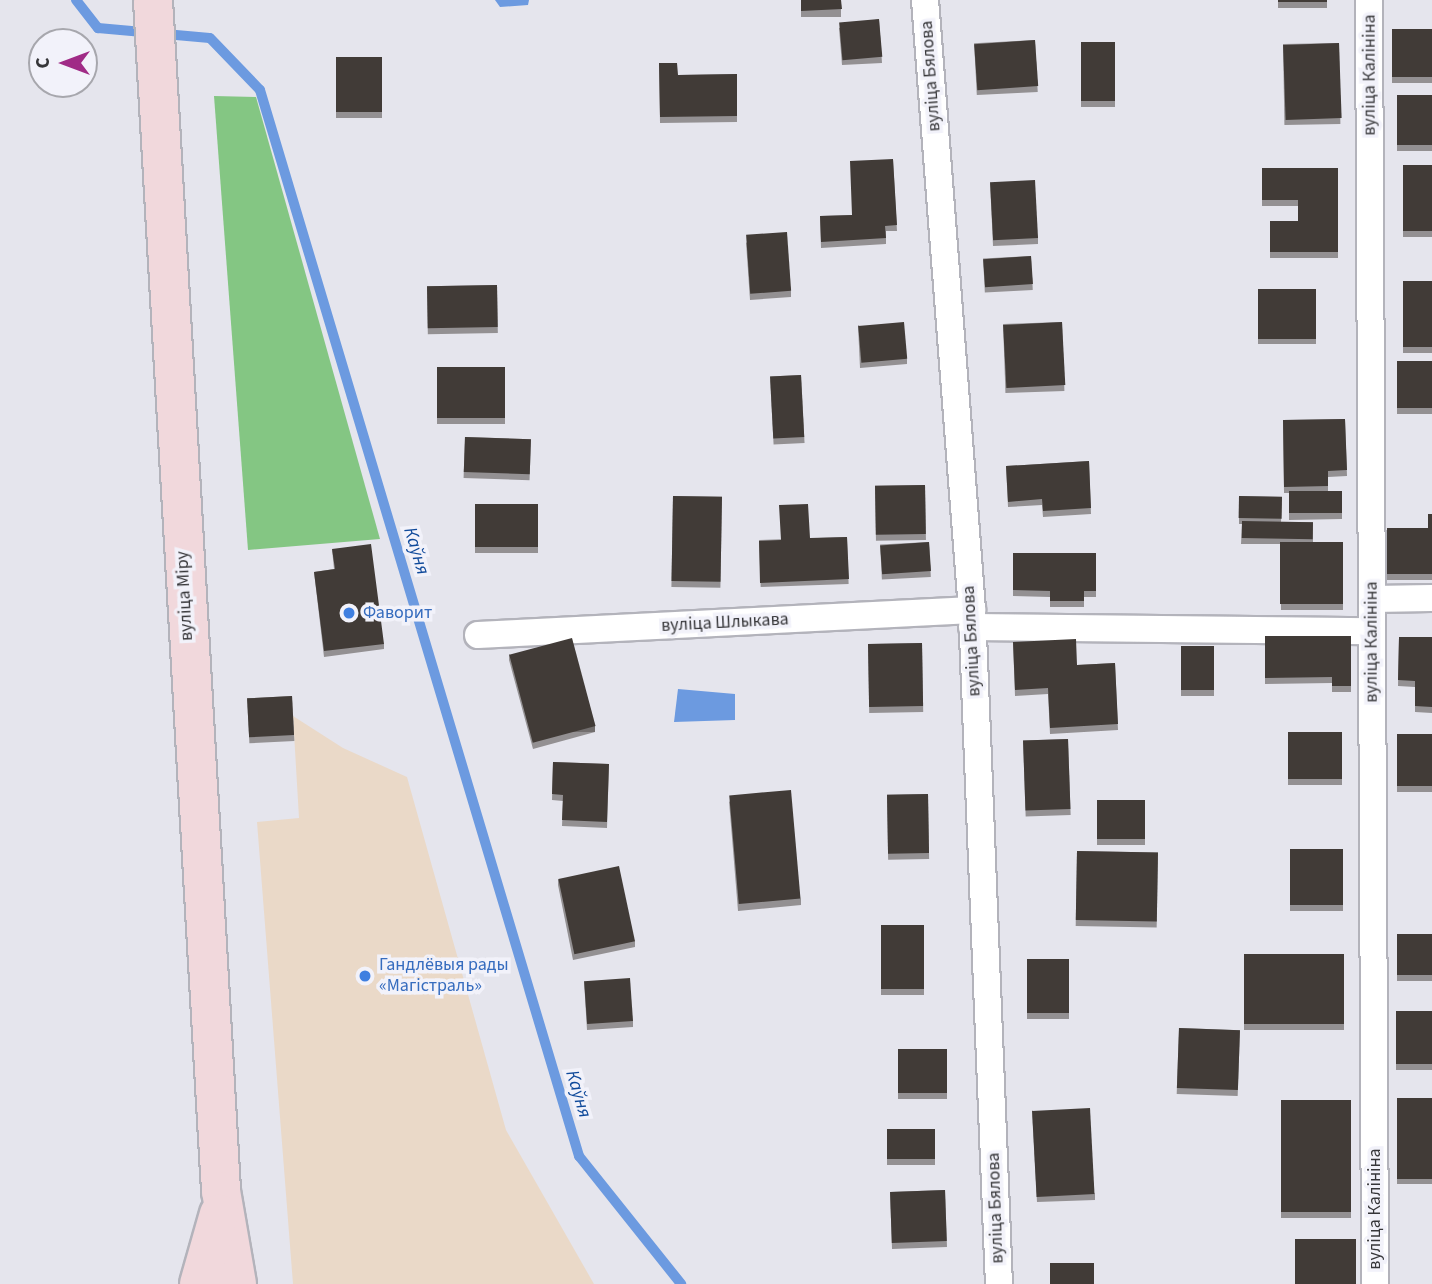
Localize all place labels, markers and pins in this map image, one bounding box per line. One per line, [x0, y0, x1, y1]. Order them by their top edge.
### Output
place label: Фаворит [363, 602, 432, 624]
marker: Фаворит [341, 605, 357, 621]
place label: Гандлёвыя рады «Магістраль» [379, 955, 509, 998]
marker: Гандлёвыя рады «Магістраль» [357, 968, 373, 984]

